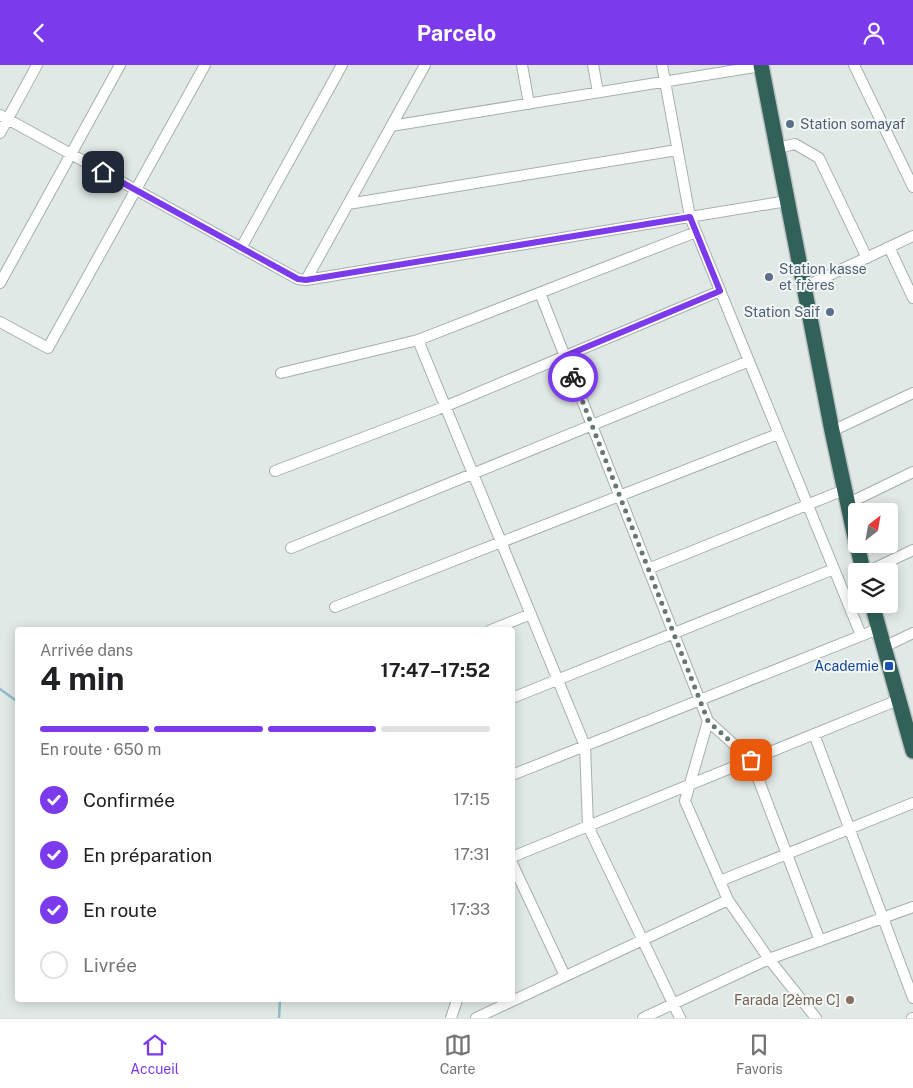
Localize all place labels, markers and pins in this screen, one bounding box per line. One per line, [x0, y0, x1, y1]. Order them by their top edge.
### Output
place label: Station somayaf [800, 116, 906, 132]
marker: Station somayaf [784, 118, 796, 130]
pin [82, 151, 124, 193]
place label: Station kasse et frères [779, 261, 867, 293]
marker: Station kasse et frères [763, 271, 775, 283]
place label: Station Saif [744, 304, 820, 320]
marker: Station Saif [824, 306, 836, 318]
place label: Academie [814, 658, 879, 674]
marker: Academie [883, 660, 895, 672]
pin [730, 739, 772, 781]
place label: Farada [2ème C] [734, 992, 840, 1008]
marker: Farada [2ème C] [844, 994, 856, 1006]

